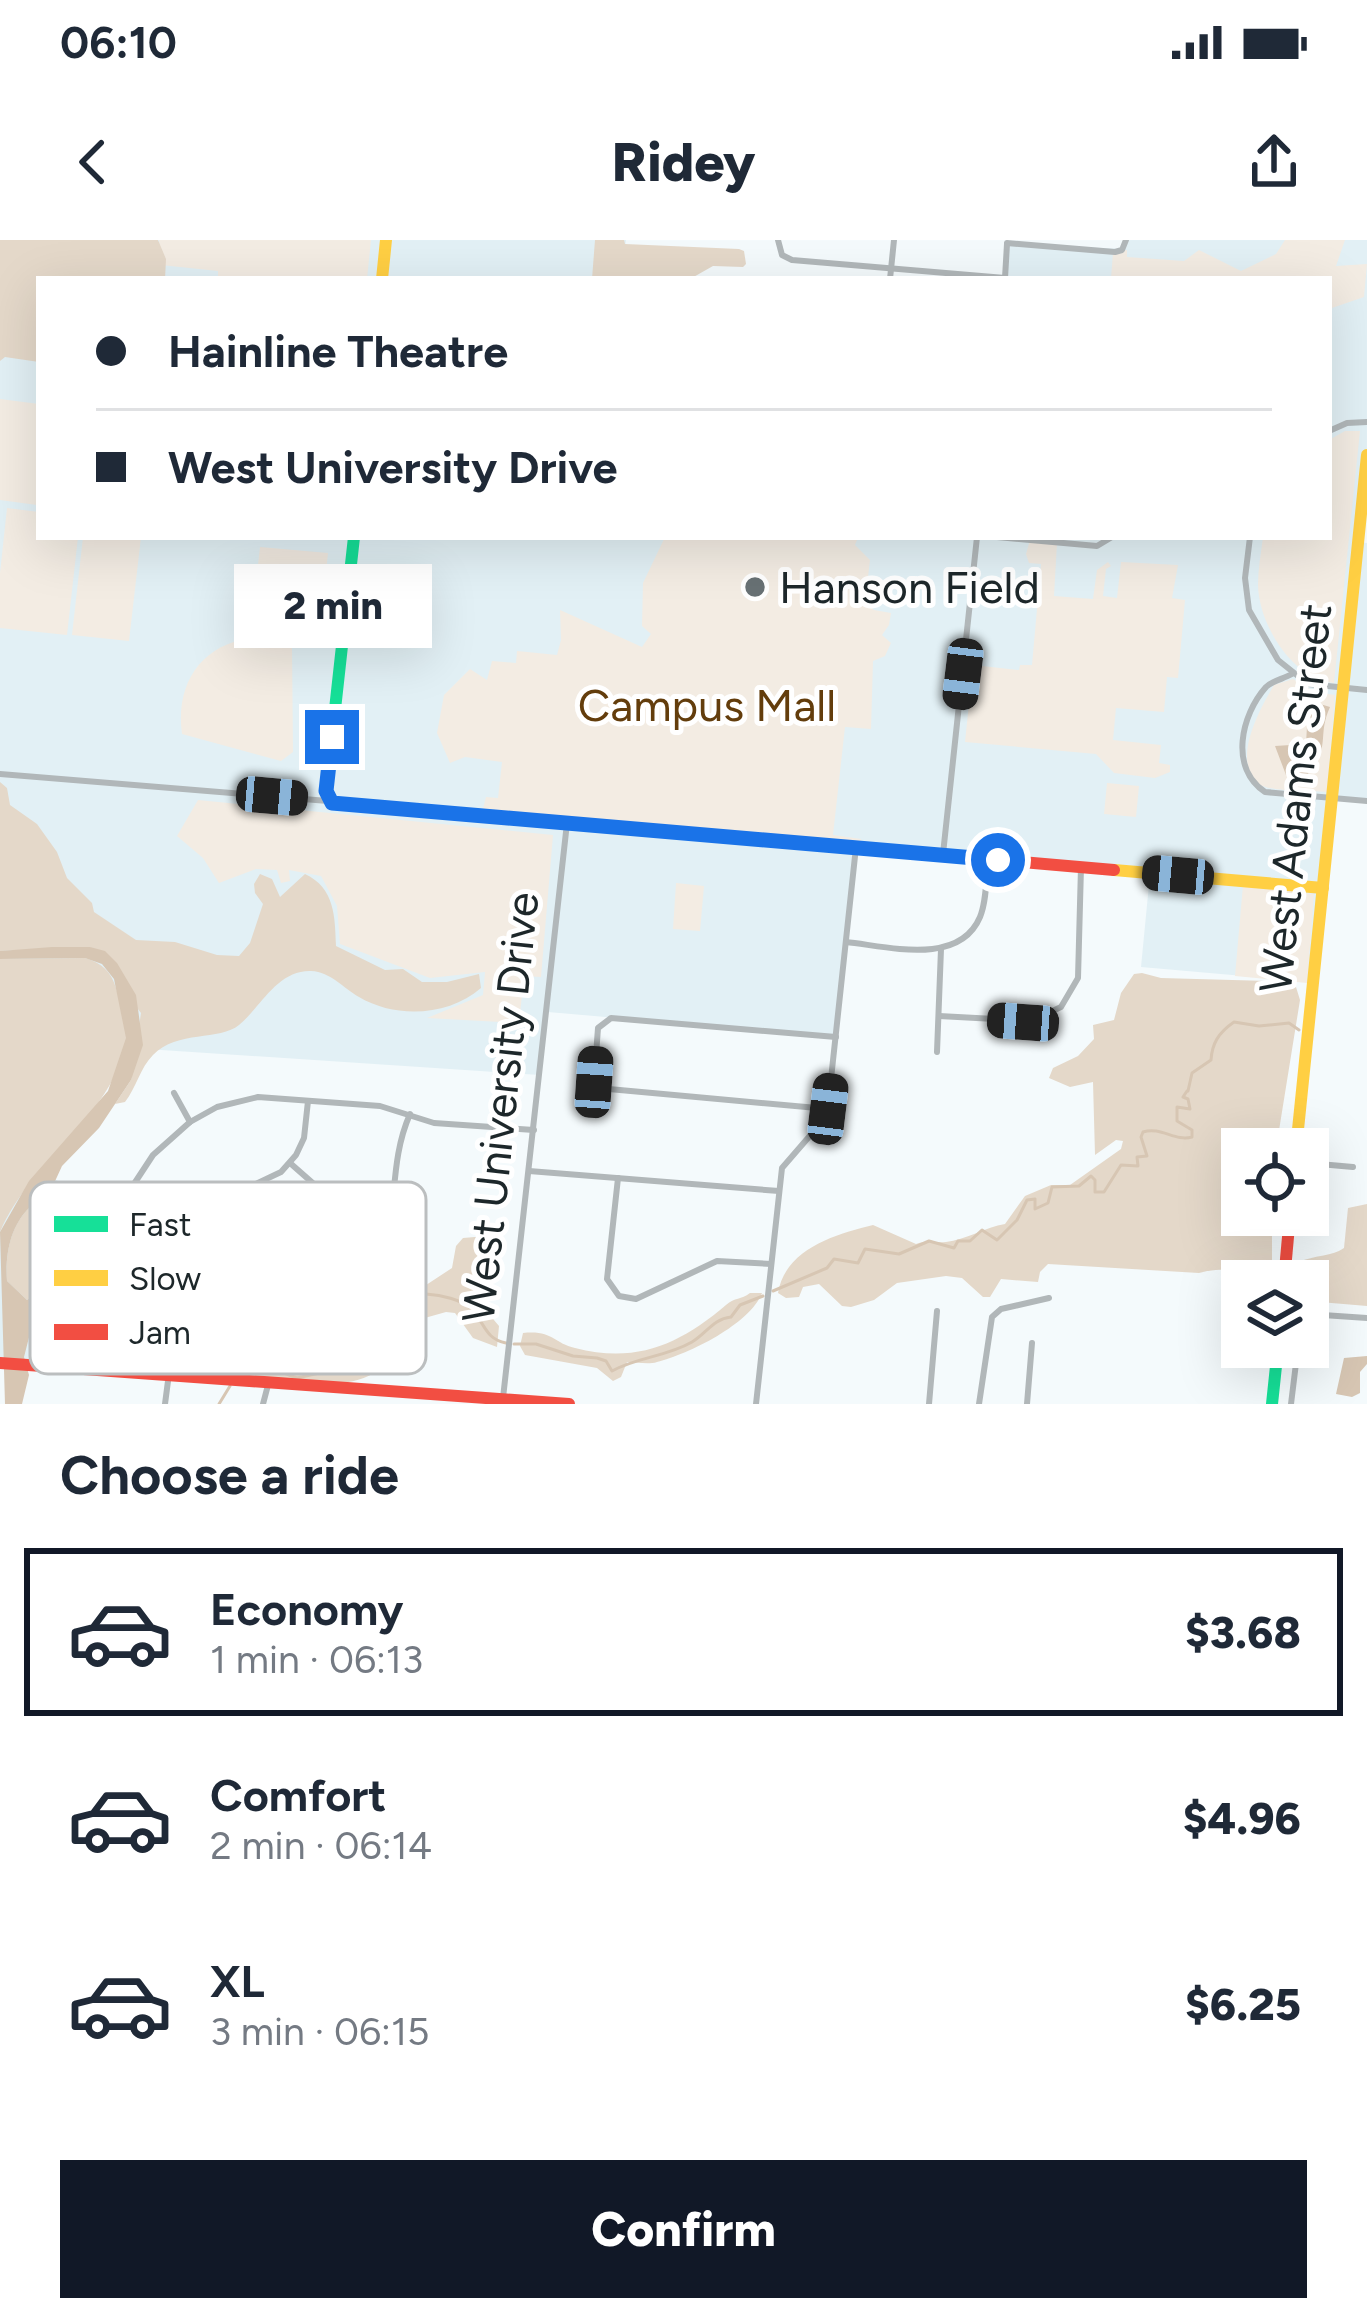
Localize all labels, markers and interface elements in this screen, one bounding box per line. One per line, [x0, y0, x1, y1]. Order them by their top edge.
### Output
text: 06:10 [60, 15, 177, 69]
icon: back [60, 129, 126, 195]
icon: share [1241, 129, 1307, 195]
text: Ridey [612, 130, 755, 195]
text: Hainline Theatre [168, 324, 508, 378]
text: West University Drive [168, 440, 618, 494]
place label: Hanson Field [779, 560, 1040, 614]
callout: 2 min [233, 563, 431, 647]
marker: Hanson Field [742, 574, 768, 600]
text: 2 min [283, 582, 383, 629]
street label: West Adams Street [1248, 601, 1342, 995]
car [941, 636, 985, 712]
park label: Campus Mall [578, 678, 836, 732]
route end [305, 710, 359, 764]
car [235, 775, 309, 817]
route start [971, 833, 1025, 887]
car [1141, 854, 1215, 896]
street label: West University Drive [451, 889, 549, 1325]
car [986, 1002, 1060, 1042]
car [574, 1045, 614, 1119]
car [806, 1071, 850, 1147]
map controls [1221, 1128, 1329, 1368]
button: locate [1221, 1128, 1329, 1236]
legend [30, 1182, 426, 1374]
text: Fast [129, 1205, 191, 1244]
text: Slow [129, 1259, 201, 1298]
button: layers [1221, 1260, 1329, 1368]
text: Jam [129, 1313, 191, 1352]
text: Choose a ride [60, 1443, 399, 1508]
icon: car [66, 1578, 174, 1686]
text: Economy [210, 1582, 403, 1636]
text: $3.68 [1185, 1605, 1301, 1659]
text: 1 min · 06:13 [210, 1636, 423, 1683]
icon: car [66, 1764, 174, 1872]
text: Comfort [210, 1768, 386, 1822]
text: $4.96 [1183, 1791, 1301, 1845]
text: 2 min · 06:14 [210, 1822, 432, 1869]
icon: car [66, 1950, 174, 2058]
text: XL [210, 1954, 265, 2008]
text: $6.25 [1185, 1977, 1301, 2031]
text: 3 min · 06:15 [210, 2008, 430, 2055]
button: Confirm [60, 2160, 1307, 2298]

